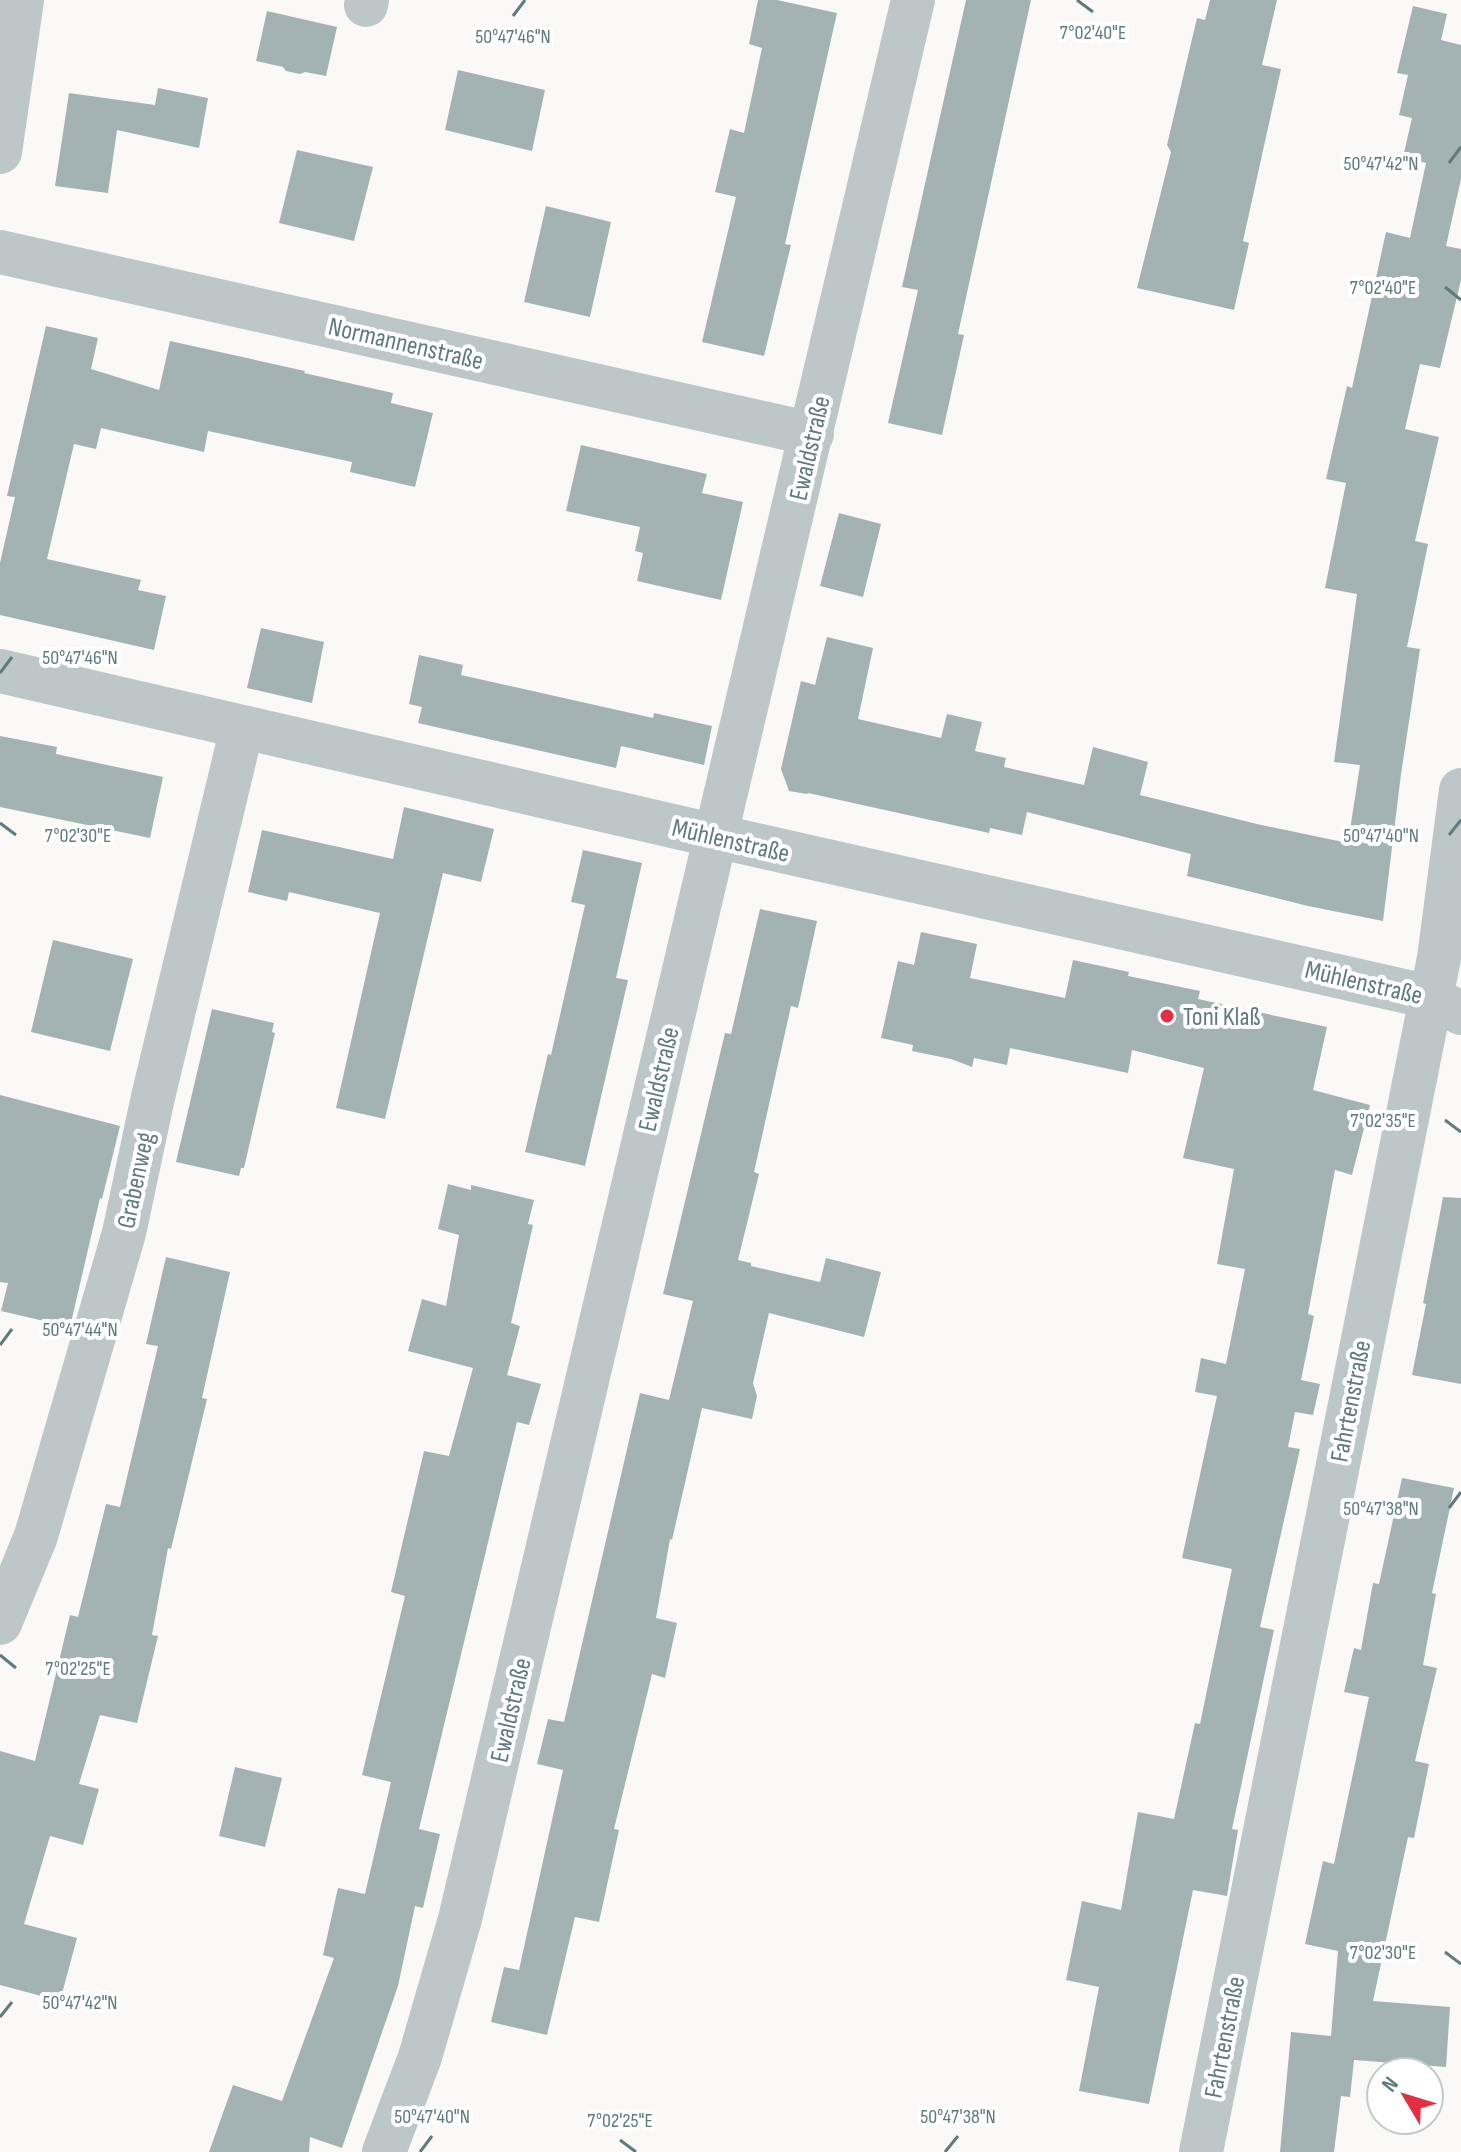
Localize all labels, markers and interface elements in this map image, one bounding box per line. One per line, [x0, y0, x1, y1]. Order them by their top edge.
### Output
text: 7°02'40"E [1060, 21, 1126, 45]
text: 50°47'46"N [475, 25, 551, 49]
text: 50°47'42"N [1343, 152, 1419, 176]
text: 7°02'40"E [1350, 276, 1416, 300]
street label: Normannenstraße [325, 312, 486, 377]
street label: Ewaldstraße [783, 393, 838, 504]
text: 50°47'46"N [42, 646, 118, 670]
street label: Mühlenstraße [669, 813, 792, 870]
text: 7°02'30"E [45, 824, 111, 848]
text: 50°47'40"N [1343, 824, 1419, 848]
street label: Mühlenstraße [1302, 955, 1425, 1012]
place label: Toni Klaß [1183, 1002, 1260, 1033]
marker: Toni Klaß [1158, 1007, 1176, 1025]
street label: Ewaldstraße [632, 1024, 687, 1135]
text: 7°02'35"E [1350, 1109, 1416, 1133]
street label: Grabenweg [111, 1129, 162, 1231]
text: 50°47'44"N [42, 1318, 118, 1342]
street label: Fahrtenstraße [1324, 1338, 1378, 1465]
text: 50°47'38"N [1343, 1497, 1419, 1521]
street label: Ewaldstraße [484, 1655, 539, 1766]
text: 7°02'25"E [45, 1657, 111, 1681]
text: 7°02'30"E [1350, 1941, 1416, 1965]
street label: Fahrtenstraße [1198, 1974, 1252, 2101]
text: 50°47'42"N [42, 1991, 118, 2015]
north arrow [1365, 2056, 1445, 2136]
text: N [1376, 2072, 1405, 2098]
text: 50°47'40"N [394, 2105, 470, 2129]
text: 50°47'38"N [920, 2105, 996, 2129]
text: 7°02'25"E [587, 2109, 653, 2133]

